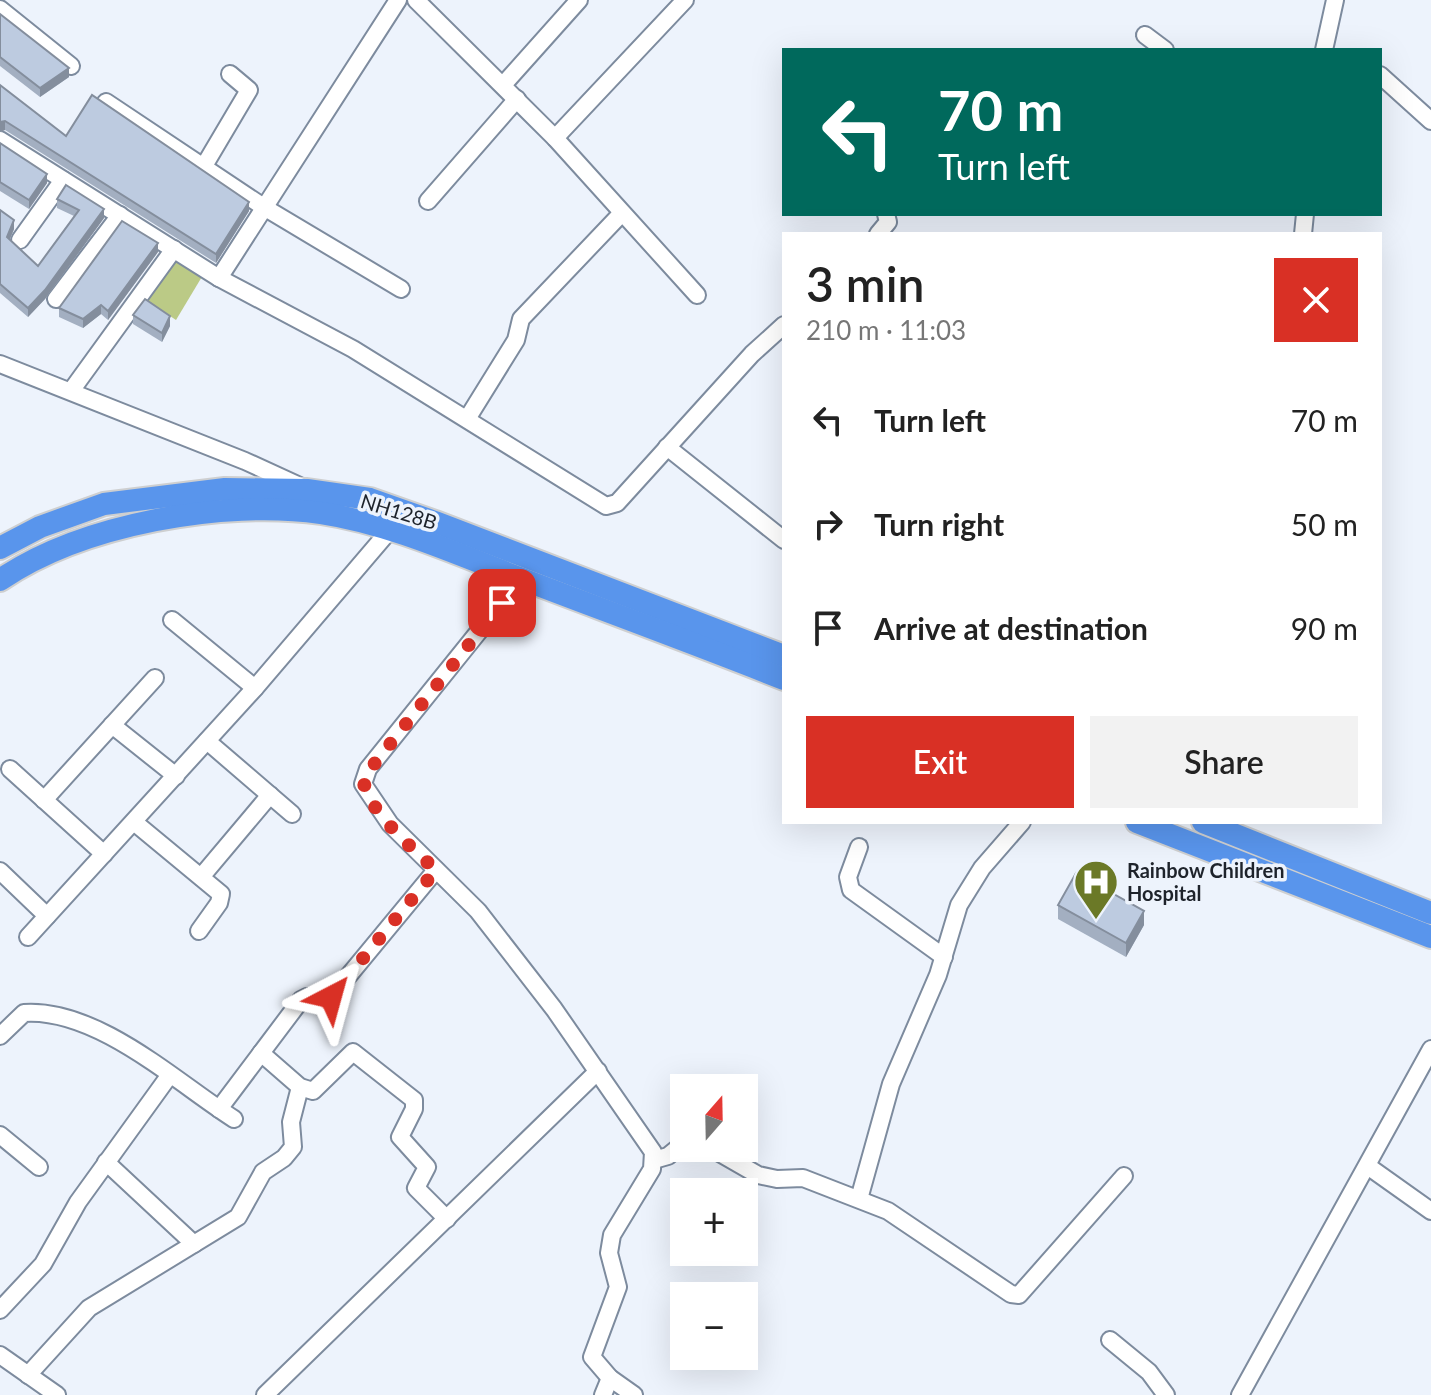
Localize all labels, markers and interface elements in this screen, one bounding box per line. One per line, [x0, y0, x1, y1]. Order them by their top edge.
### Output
text: 70 m [938, 76, 1063, 143]
icon: left [806, 80, 910, 184]
text: Turn left [938, 144, 1070, 188]
text: 3 min [806, 255, 924, 312]
button: close [1274, 258, 1358, 342]
text: 210 m · 11:03 [806, 314, 966, 346]
icon: left [806, 398, 850, 442]
text: Turn left [874, 402, 986, 438]
text: 70 m [1291, 402, 1358, 438]
street label: NH128B [358, 488, 440, 534]
icon: right [806, 502, 850, 546]
text: Turn right [874, 506, 1004, 542]
text: 50 m [1291, 506, 1358, 542]
pin [468, 569, 536, 637]
icon: arrive [480, 581, 524, 625]
icon: arrive [806, 606, 850, 650]
text: Arrive at destination [874, 610, 1148, 646]
text: 90 m [1291, 610, 1358, 646]
button: Exit [806, 716, 1074, 808]
button: Share [1090, 716, 1358, 808]
hospital icon: Rainbow Children Hospital [1072, 858, 1120, 921]
place label: Rainbow Children Hospital [1127, 858, 1284, 905]
position arrow [289, 955, 373, 1039]
north arrow [670, 1074, 758, 1162]
map controls [670, 1074, 758, 1370]
button: + [670, 1178, 758, 1266]
button: − [670, 1282, 758, 1370]

